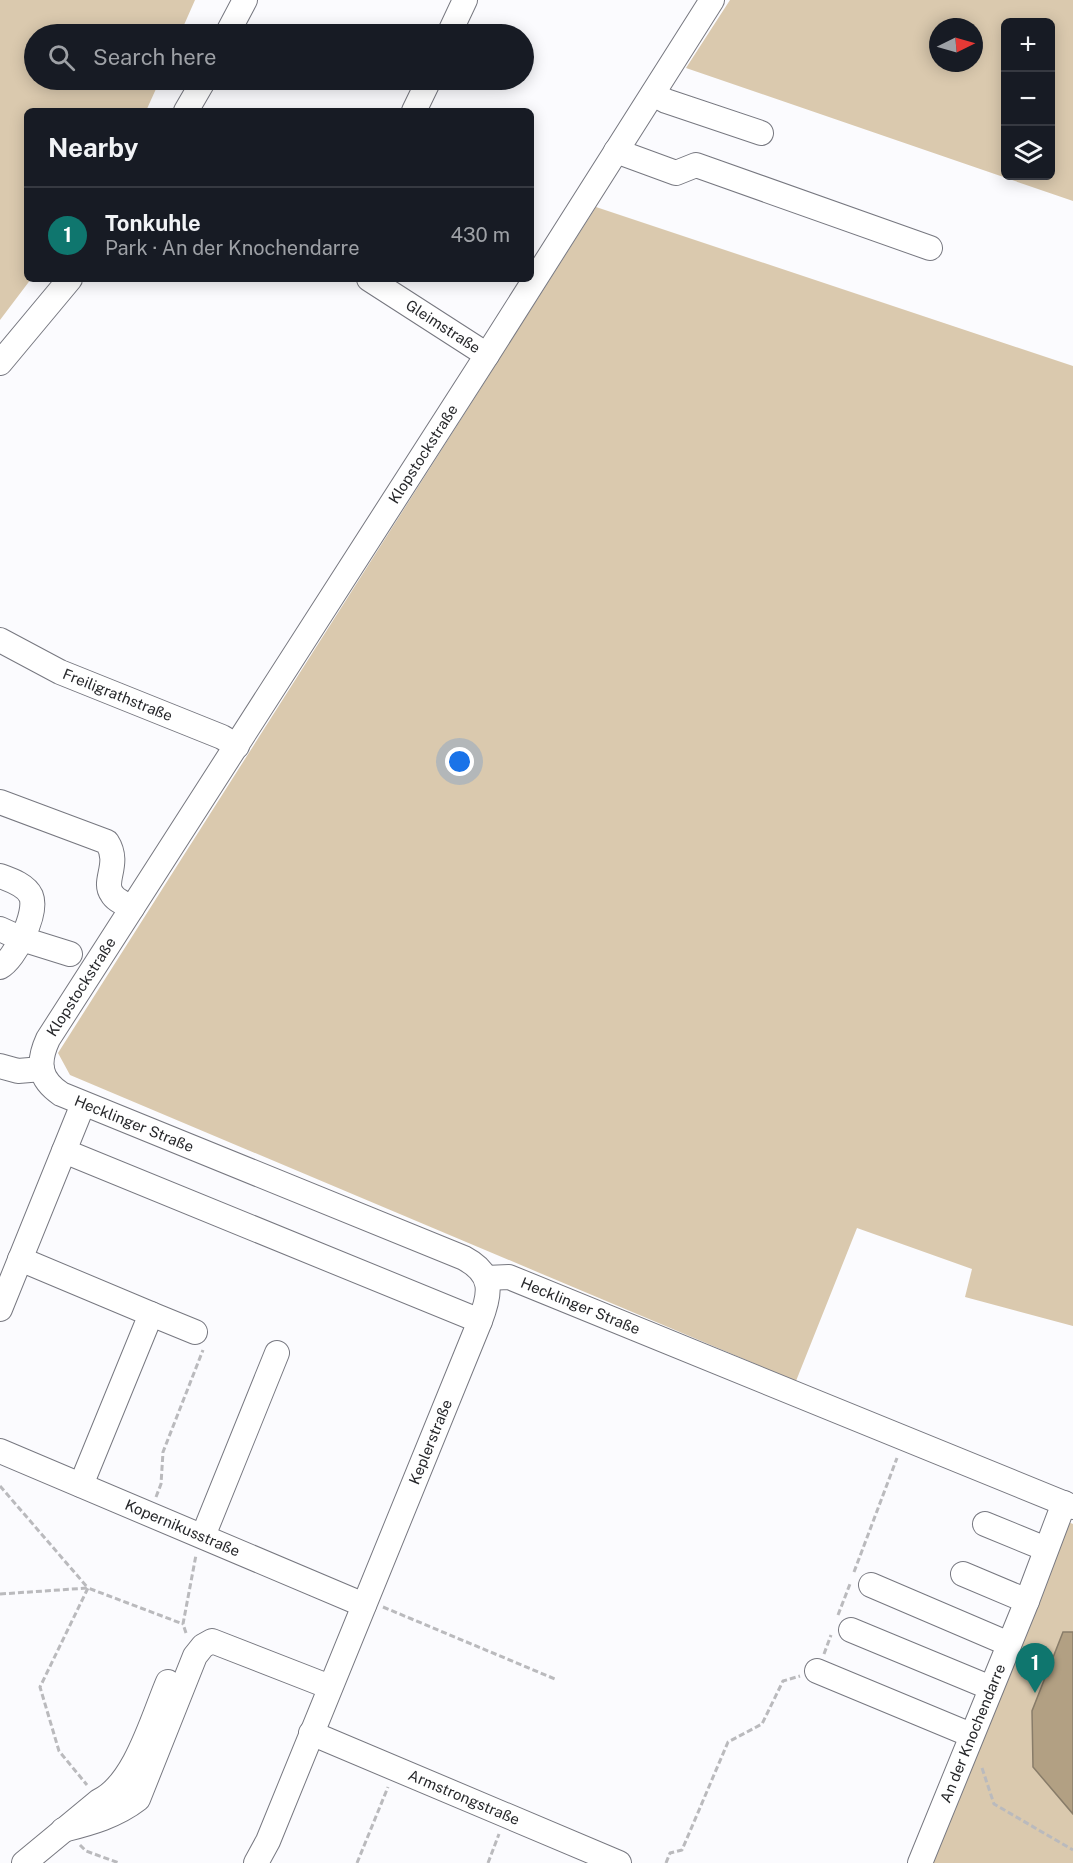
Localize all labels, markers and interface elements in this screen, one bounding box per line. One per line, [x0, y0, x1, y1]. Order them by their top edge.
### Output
north arrow [929, 18, 983, 72]
map controls [1001, 18, 1055, 180]
button: + [1001, 18, 1055, 72]
search box [24, 24, 534, 90]
icon: search [45, 41, 78, 74]
text: Search here [93, 44, 217, 70]
button: − [1001, 72, 1055, 126]
button: layers [1001, 126, 1055, 180]
text: Nearby [48, 132, 138, 163]
text: Tonkuhle [105, 210, 201, 236]
text: 1 [63, 223, 72, 247]
text: 430 m [451, 223, 510, 247]
text: Park · An der Knochendarre [105, 236, 360, 260]
street label: Gleimstraße [403, 296, 484, 356]
street label: Klopstockstraße [385, 401, 461, 507]
street label: Freiligrathstraße [60, 665, 175, 724]
your location [445, 747, 474, 776]
street label: Klopstockstraße [43, 934, 119, 1039]
street label: Hecklinger Straße [72, 1092, 196, 1155]
street label: Hecklinger Straße [518, 1274, 643, 1338]
street label: Keplerstraße [405, 1397, 455, 1487]
street label: Kopernikusstraße [123, 1496, 243, 1560]
pin: 1 [1016, 1644, 1054, 1693]
street label: An der Knochendarre [937, 1661, 1008, 1805]
street label: Armstrongstraße [406, 1766, 522, 1828]

